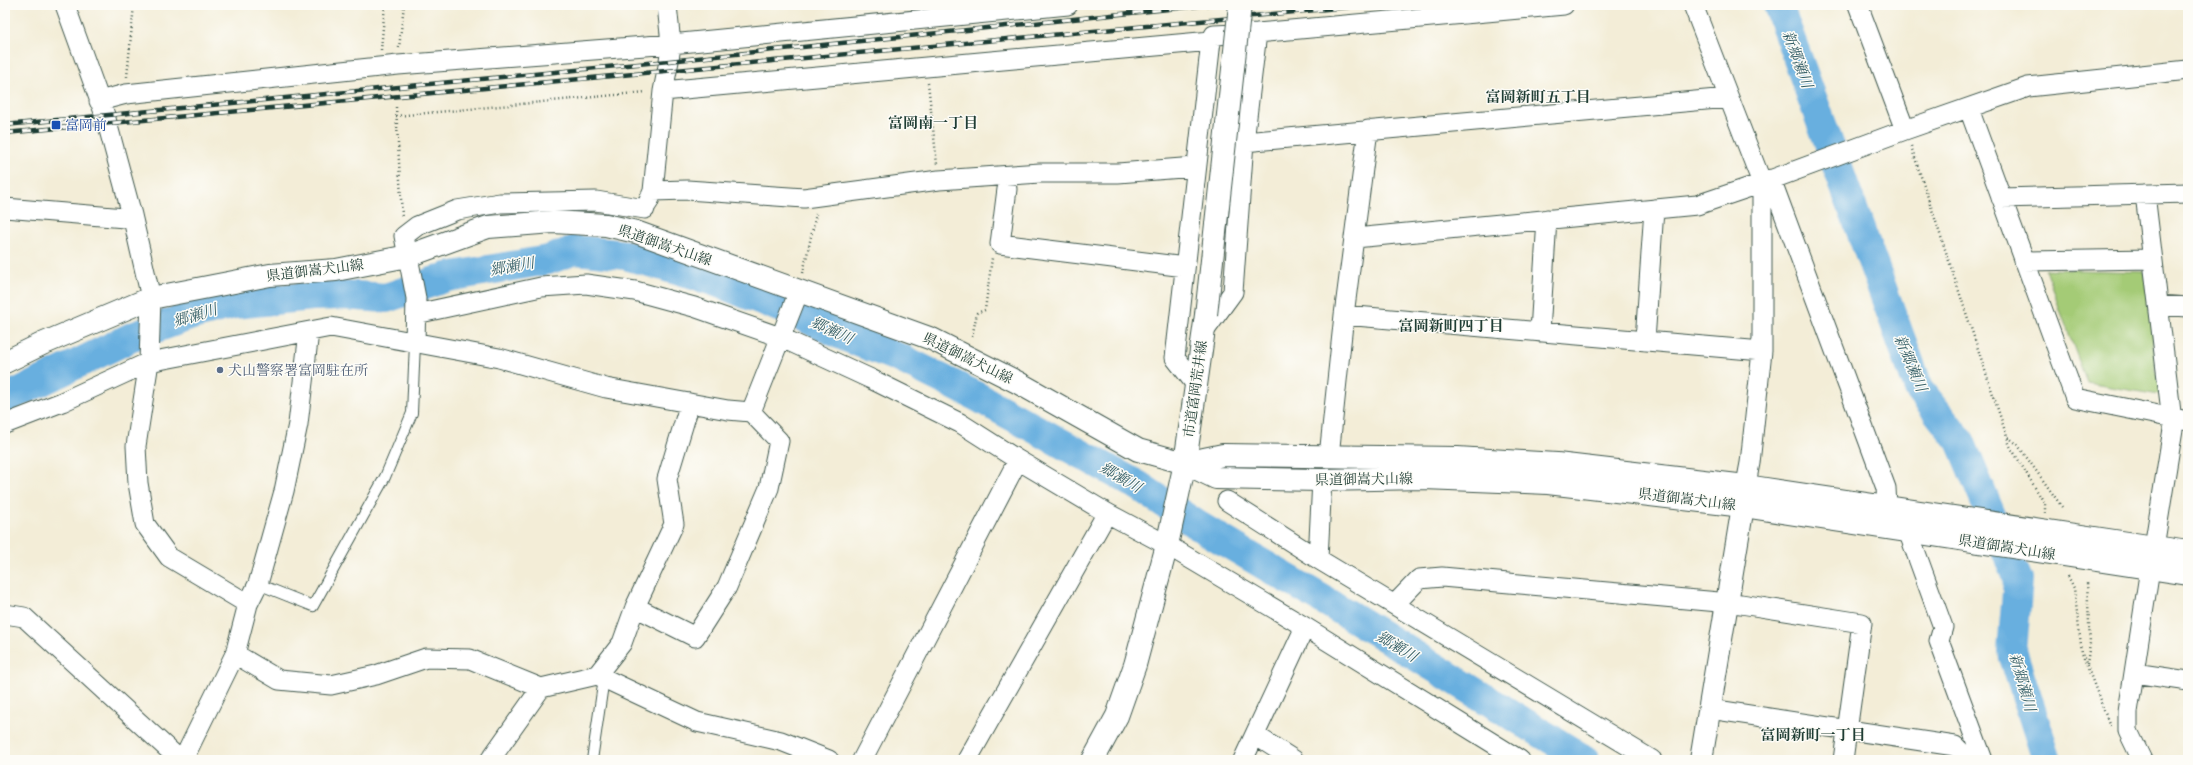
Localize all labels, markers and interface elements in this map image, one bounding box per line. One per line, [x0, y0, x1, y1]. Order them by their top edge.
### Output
water label: 新郷瀬川 [1779, 28, 1818, 92]
district label: 富岡新町五丁目 [1485, 87, 1591, 106]
district label: 富岡南一丁目 [888, 113, 978, 132]
place label: 富岡前 [65, 116, 107, 134]
marker: 富岡前 [50, 119, 62, 131]
street label: 県道御嵩犬山線 [616, 221, 714, 269]
water label: 郷瀬川 [488, 252, 538, 279]
street label: 県道御嵩犬山線 [265, 255, 365, 285]
water label: 郷瀬川 [171, 299, 221, 331]
water label: 郷瀬川 [808, 312, 858, 349]
district label: 富岡新町四丁目 [1398, 316, 1504, 335]
street label: 県道御嵩犬山線 [920, 328, 1016, 388]
water label: 新郷瀬川 [1891, 332, 1932, 396]
street label: 市道富岡荒井線 [1179, 339, 1211, 439]
place label: 犬山警察署富岡駐在所 [228, 361, 368, 379]
marker: 犬山警察署富岡駐在所 [215, 365, 225, 375]
water label: 郷瀬川 [1097, 458, 1147, 497]
street label: 県道御嵩犬山線 [1315, 469, 1413, 489]
street label: 県道御嵩犬山線 [1637, 484, 1737, 514]
street label: 県道御嵩犬山線 [1957, 530, 2057, 564]
water label: 郷瀬川 [1373, 626, 1423, 667]
water label: 新郷瀬川 [2006, 651, 2041, 715]
district label: 富岡新町一丁目 [1760, 725, 1866, 744]

